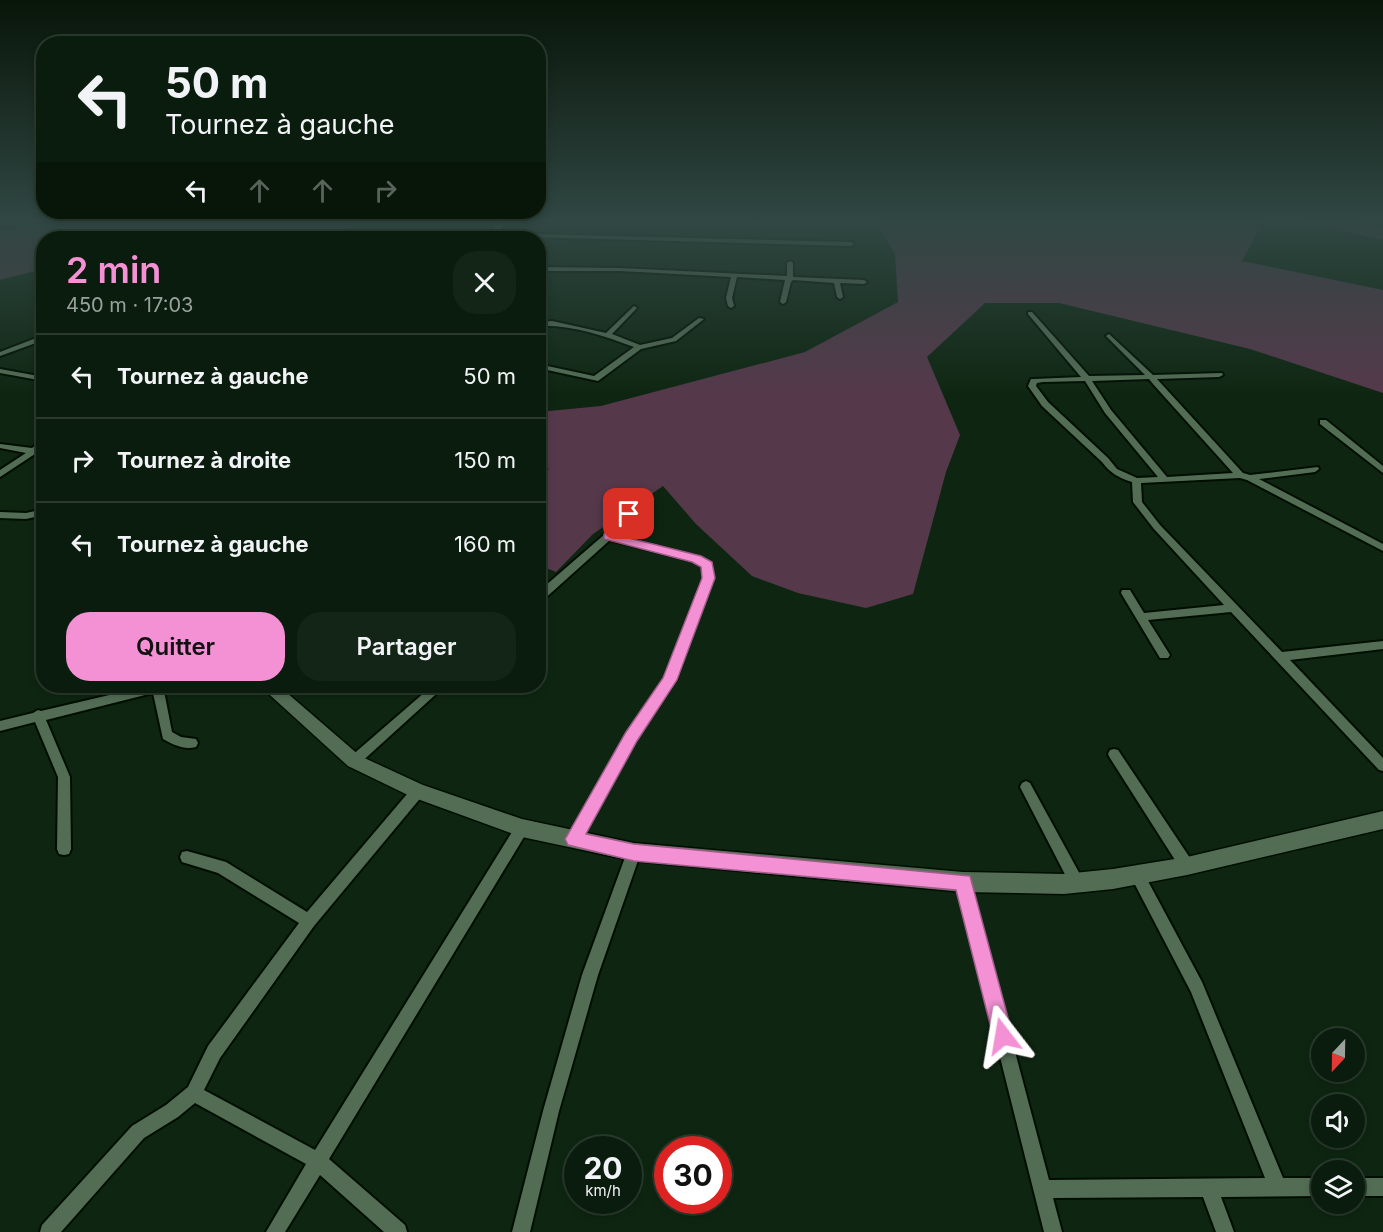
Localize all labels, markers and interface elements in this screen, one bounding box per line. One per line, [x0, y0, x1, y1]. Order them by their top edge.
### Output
text: 50 m [165, 57, 268, 108]
icon: left [66, 60, 144, 138]
text: Tournez à gauche [165, 108, 394, 141]
icon: left [180, 174, 213, 207]
icon: ahead [243, 174, 276, 207]
icon: ahead [306, 174, 339, 207]
icon: right [369, 174, 402, 207]
text: 2 min [66, 248, 161, 292]
button: close [453, 251, 516, 314]
text: 450 m · 17:03 [66, 293, 193, 317]
icon: left [66, 360, 99, 393]
text: Tournez à gauche [117, 363, 309, 389]
text: 50 m [463, 363, 516, 389]
icon: right [66, 444, 99, 477]
text: Tournez à droite [117, 447, 291, 473]
text: 150 m [454, 447, 516, 473]
pin [603, 488, 654, 539]
icon: arrive [612, 497, 645, 530]
icon: left [66, 528, 99, 561]
text: Tournez à gauche [117, 531, 309, 557]
text: 160 m [454, 531, 516, 557]
button: Quitter [66, 612, 285, 681]
button: Partager [297, 612, 516, 681]
position arrow [971, 1004, 1035, 1068]
north arrow [1311, 1028, 1365, 1082]
map controls [1311, 1028, 1365, 1214]
button: sound [1311, 1094, 1365, 1148]
speed limit sign: 30 [654, 1136, 732, 1214]
text: 20 [583, 1150, 623, 1186]
button: layers [1311, 1160, 1365, 1214]
text: km/h [585, 1181, 621, 1200]

